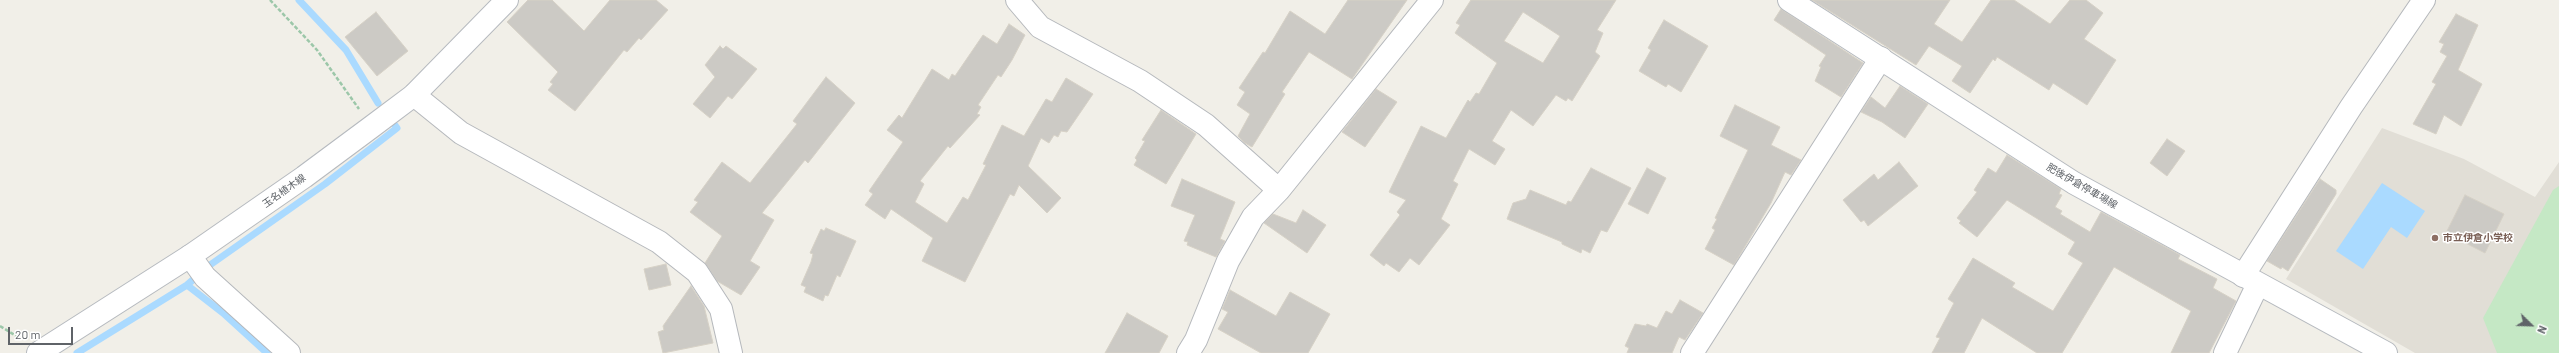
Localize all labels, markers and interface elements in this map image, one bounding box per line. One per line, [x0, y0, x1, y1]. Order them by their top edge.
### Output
street label: 肥後伊倉停車場線 [2044, 161, 2120, 211]
street label: 玉名植木線 [260, 172, 308, 210]
place label: 市立伊倉小学校 [2443, 232, 2513, 244]
marker: 市立伊倉小学校 [2430, 233, 2440, 243]
north arrow [2511, 305, 2551, 345]
scale bar [10, 319, 75, 345]
text: N [2535, 324, 2550, 336]
text: 20 m [15, 327, 41, 341]

